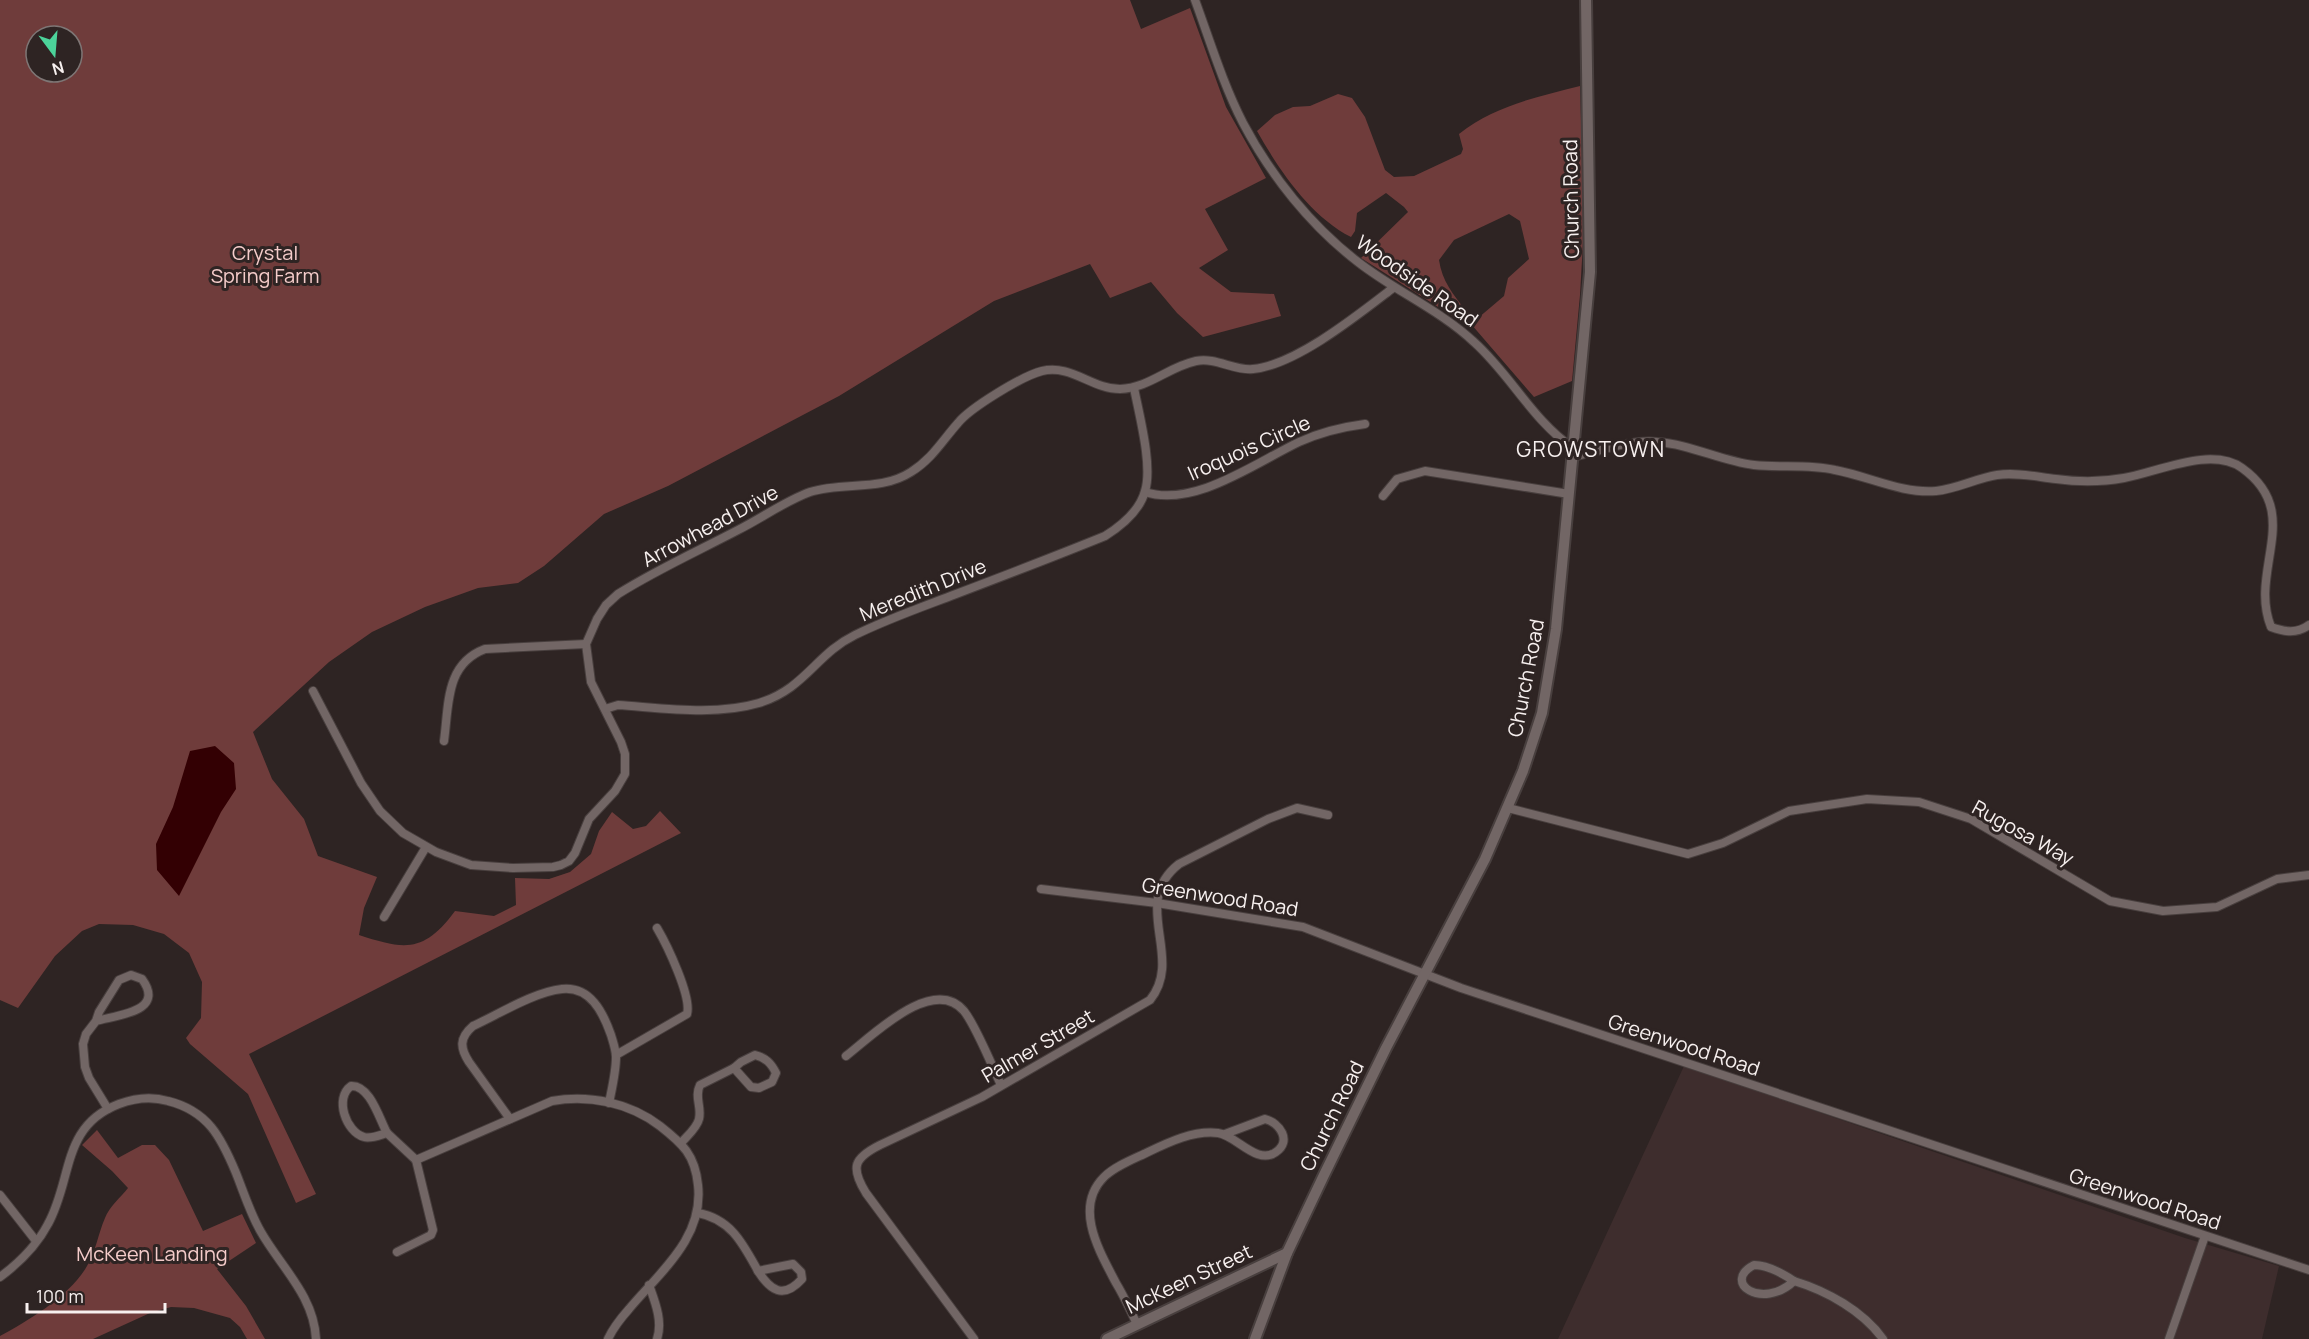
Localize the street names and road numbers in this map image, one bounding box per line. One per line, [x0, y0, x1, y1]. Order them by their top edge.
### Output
street label: Church Road [1556, 139, 1585, 259]
street label: Woodside Road [1351, 228, 1484, 333]
street label: Iroquois Circle [1183, 408, 1314, 487]
street label: Arrowhead Drive [637, 478, 783, 573]
street label: Meredith Drive [855, 552, 990, 627]
street label: Church Road [1501, 617, 1550, 739]
street label: Rugosa Way [1967, 793, 2079, 872]
street label: Greenwood Road [1140, 871, 1300, 922]
street label: Palmer Street [976, 1002, 1099, 1089]
street label: Greenwood Road [1605, 1007, 1763, 1082]
street label: Church Road [1293, 1056, 1370, 1175]
street label: Greenwood Road [2066, 1161, 2224, 1236]
street label: McKeen Street [1121, 1237, 1256, 1320]

